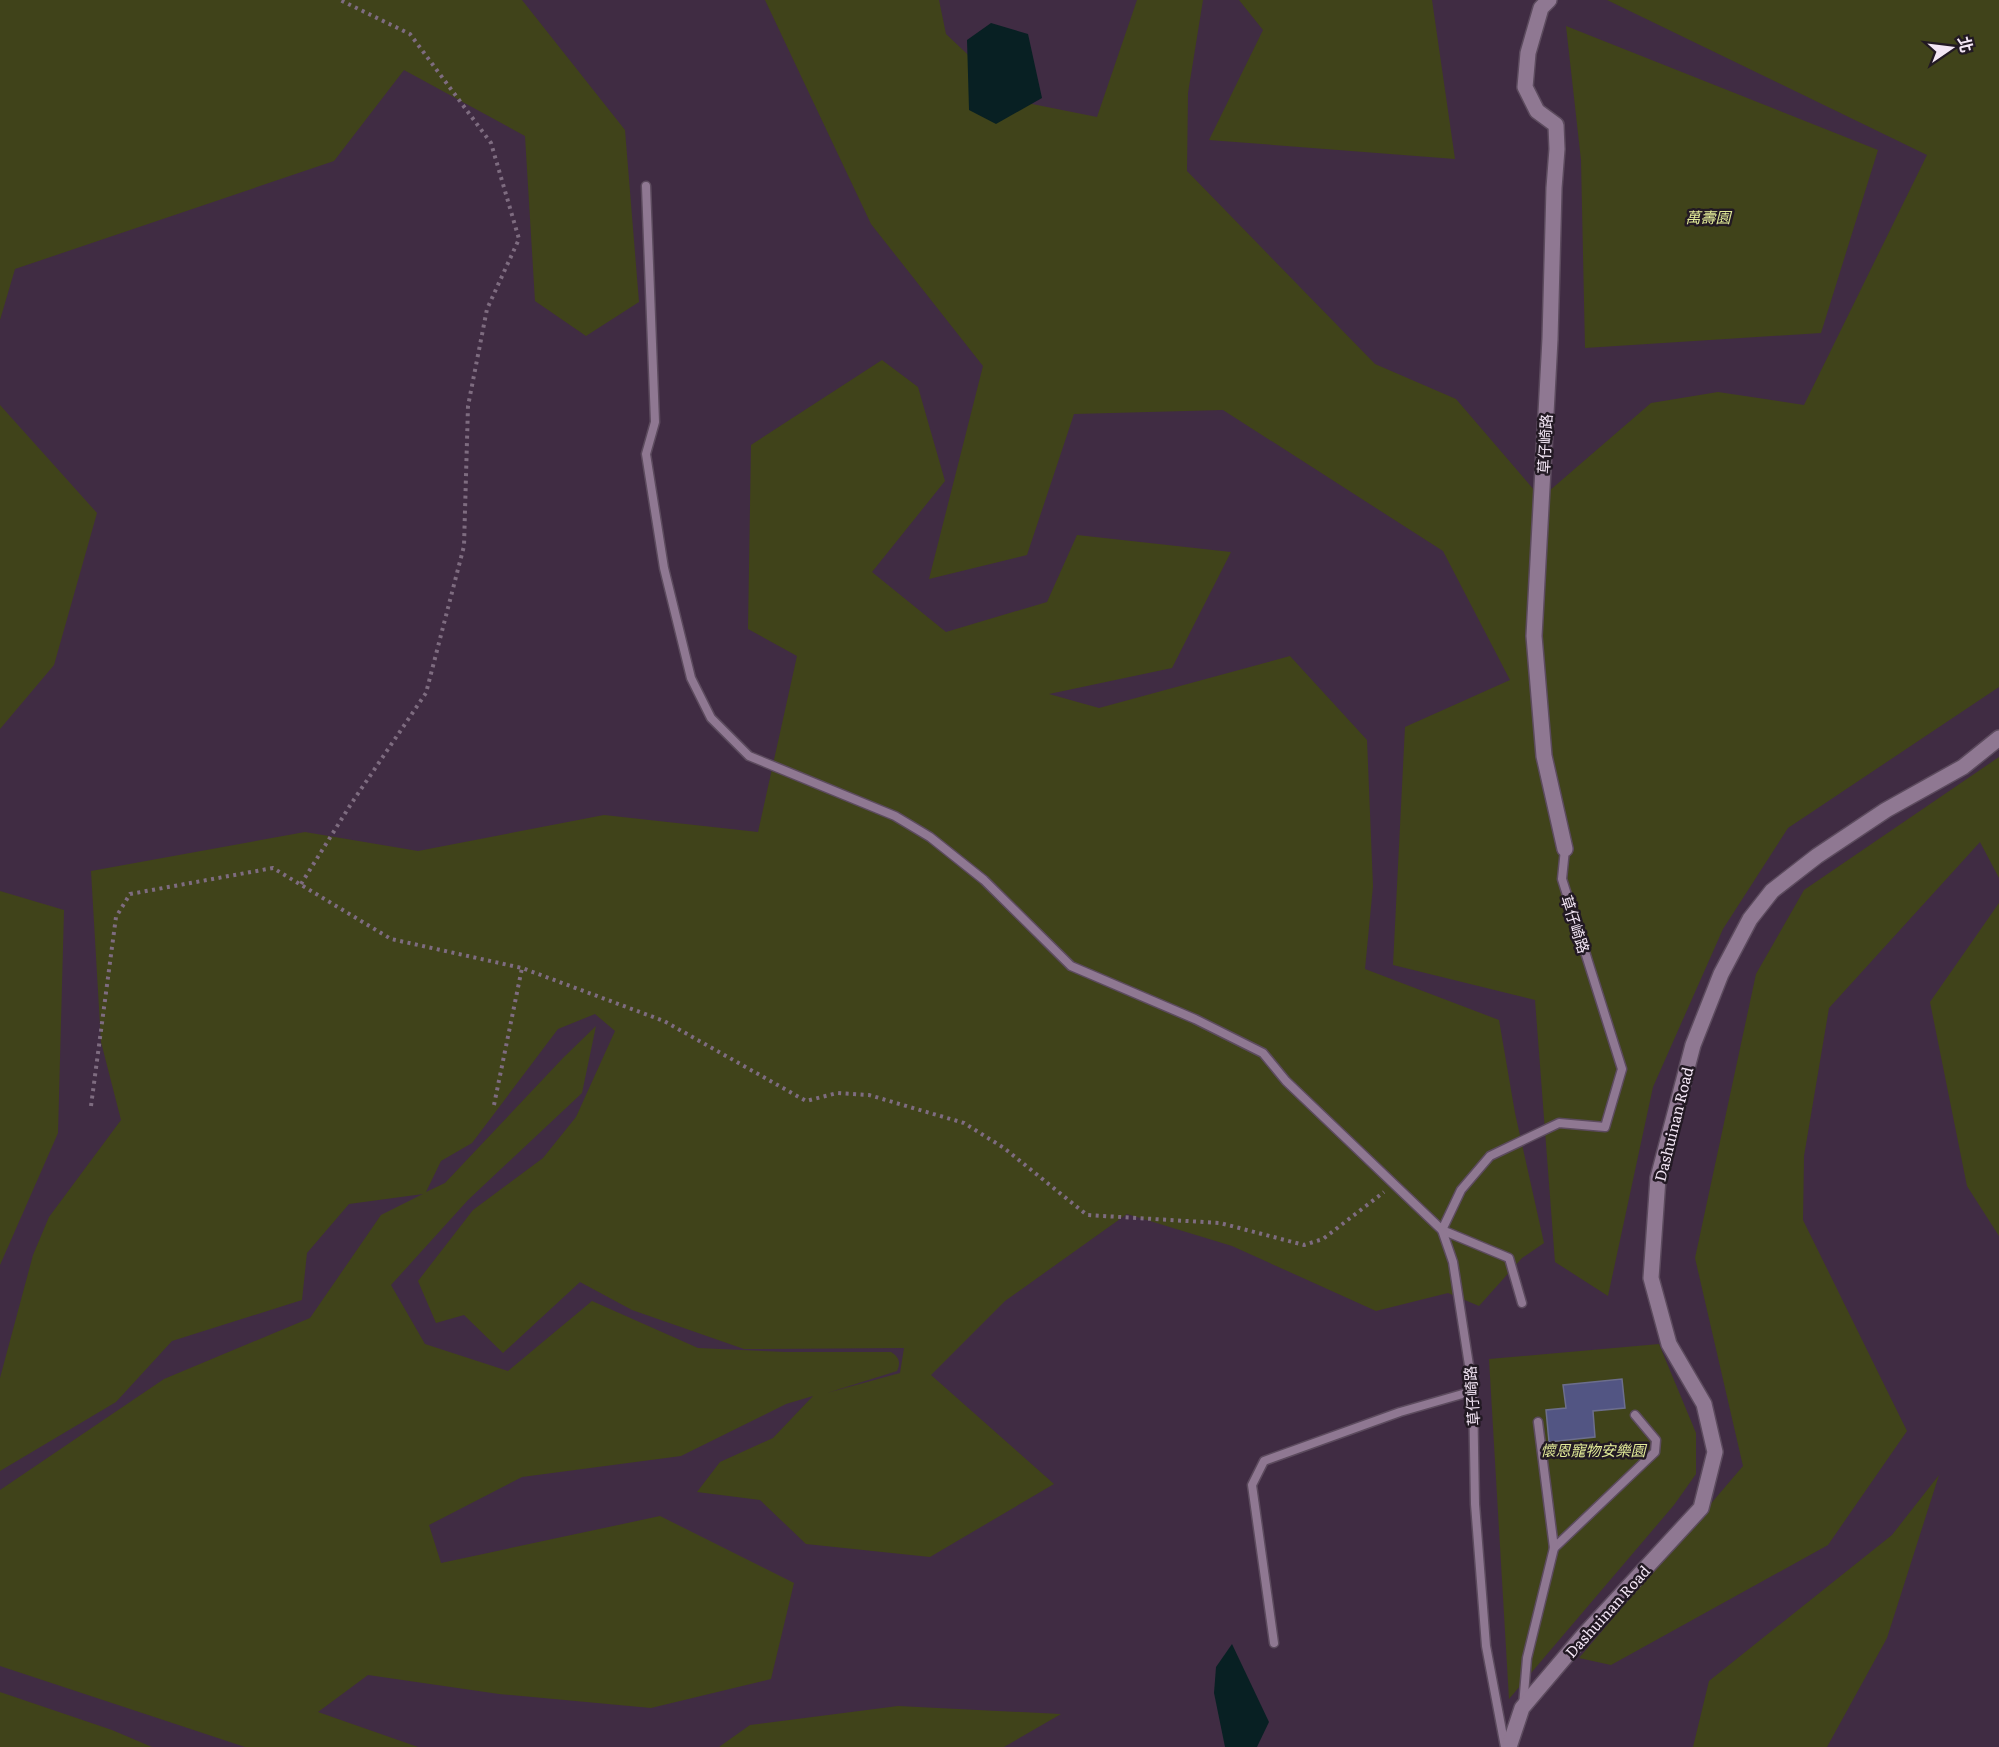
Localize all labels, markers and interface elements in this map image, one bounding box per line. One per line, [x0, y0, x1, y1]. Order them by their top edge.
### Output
north arrow [1921, 18, 1981, 78]
text: 北 [1953, 33, 1980, 55]
park label: 萬壽園 [1685, 205, 1732, 228]
street label: 草仔崎路 [1531, 413, 1557, 475]
street label: 草仔崎路 [1556, 892, 1596, 956]
street label: Dashuinan Road [1648, 1064, 1698, 1184]
street label: 草仔崎路 [1457, 1365, 1485, 1427]
park label: 懷恩寵物安樂園 [1540, 1438, 1647, 1461]
street label: Dashuinan Road [1559, 1560, 1655, 1662]

